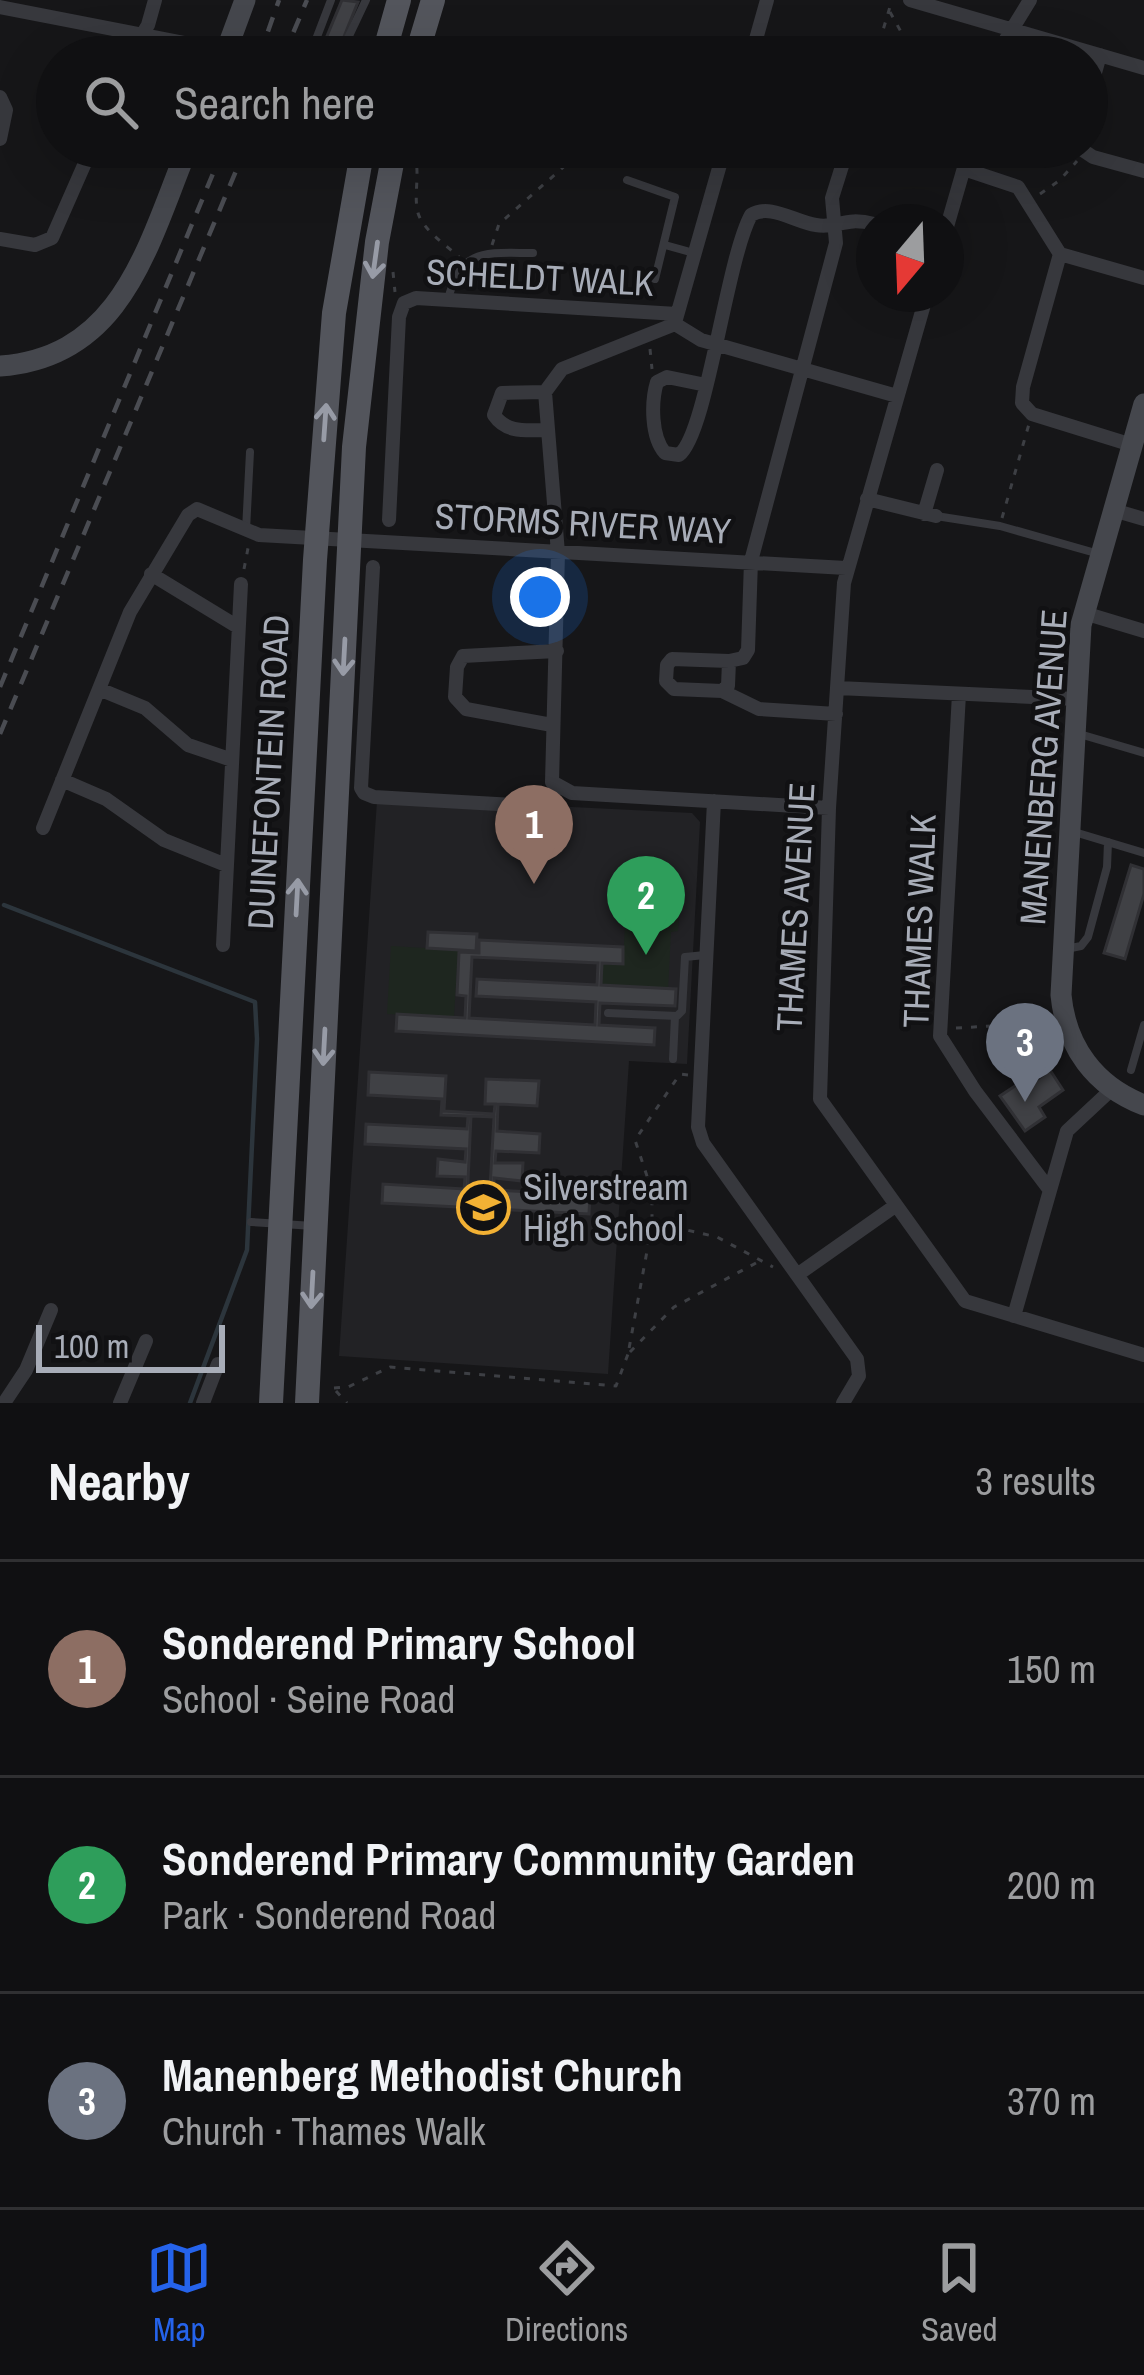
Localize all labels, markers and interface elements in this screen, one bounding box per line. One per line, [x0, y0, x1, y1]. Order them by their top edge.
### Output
search box [36, 36, 1108, 168]
icon: search [78, 69, 144, 135]
text: Search here [174, 72, 375, 133]
north arrow [856, 204, 964, 312]
one-way arrow [363, 240, 385, 279]
street label: SCHELDT WALK [425, 247, 655, 307]
one-way arrow [314, 403, 337, 442]
street label: STORMS RIVER WAY [434, 491, 733, 555]
your location [510, 567, 570, 627]
street label: MANENBERG AVENUE [1008, 608, 1078, 926]
street label: DUINEFONTEIN ROAD [236, 614, 300, 930]
one-way arrow [332, 637, 355, 676]
street label: THAMES AVENUE [765, 781, 825, 1033]
pin: 1 [495, 785, 573, 884]
street label: THAMES WALK [891, 813, 947, 1029]
pin: 2 [607, 856, 685, 955]
one-way arrow [286, 878, 309, 917]
pin: 3 [986, 1003, 1064, 1102]
one-way arrow [312, 1027, 335, 1066]
place label: Silverstream High School [523, 1163, 689, 1252]
school or university icon: Silverstream High School [456, 1180, 512, 1236]
one-way arrow [300, 1270, 323, 1309]
scale bar [36, 1319, 225, 1372]
text: 100 m [54, 1324, 129, 1368]
text: Nearby [48, 1447, 190, 1516]
text: 3 results [975, 1455, 1096, 1507]
text: Sonderend Primary School [162, 1612, 636, 1673]
text: 1 [78, 1643, 96, 1695]
text: 150 m [1007, 1643, 1096, 1695]
text: School · Seine Road [162, 1673, 455, 1725]
text: Sonderend Primary Community Garden [162, 1828, 855, 1889]
text: 2 [78, 1859, 96, 1911]
text: 200 m [1007, 1859, 1096, 1911]
text: Park · Sonderend Road [162, 1889, 496, 1941]
text: Manenberg Methodist Church [162, 2044, 683, 2105]
text: 3 [78, 2075, 96, 2127]
text: 370 m [1007, 2075, 1096, 2127]
text: Church · Thames Walk [162, 2105, 486, 2157]
tab: Map [146, 2235, 212, 2351]
tab: Directions [505, 2235, 628, 2351]
tab: Saved [921, 2235, 998, 2351]

